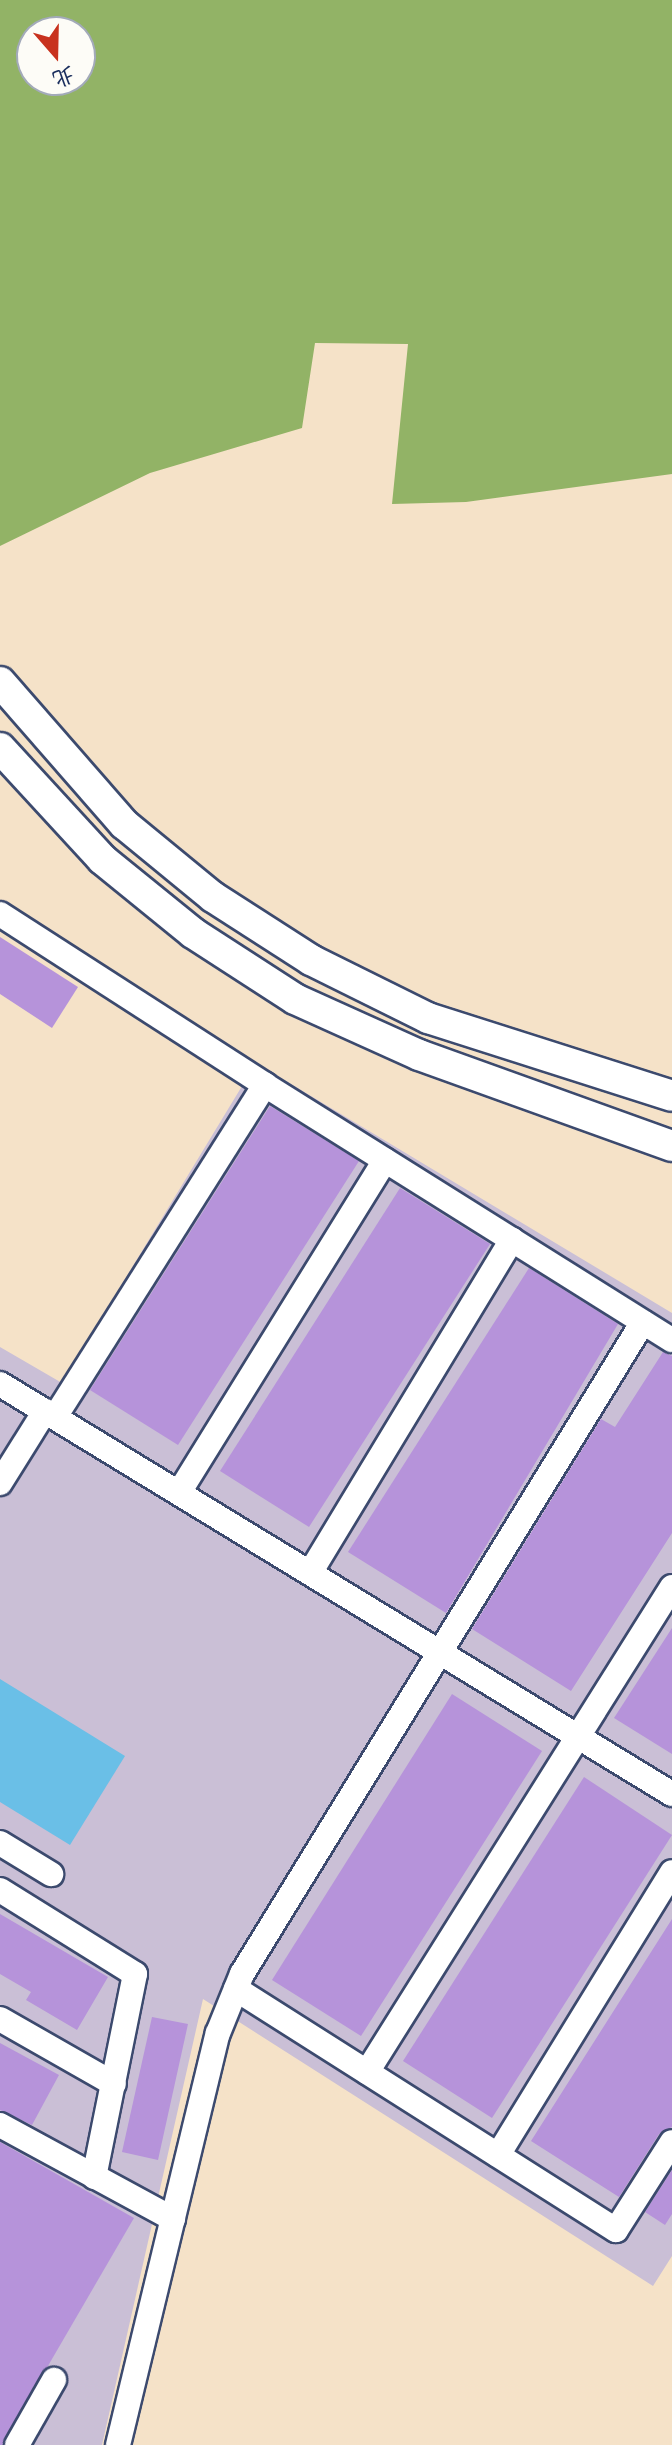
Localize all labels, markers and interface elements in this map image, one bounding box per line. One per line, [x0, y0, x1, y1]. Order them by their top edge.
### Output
north arrow [16, 16, 96, 96]
text: 北 [48, 60, 79, 94]

